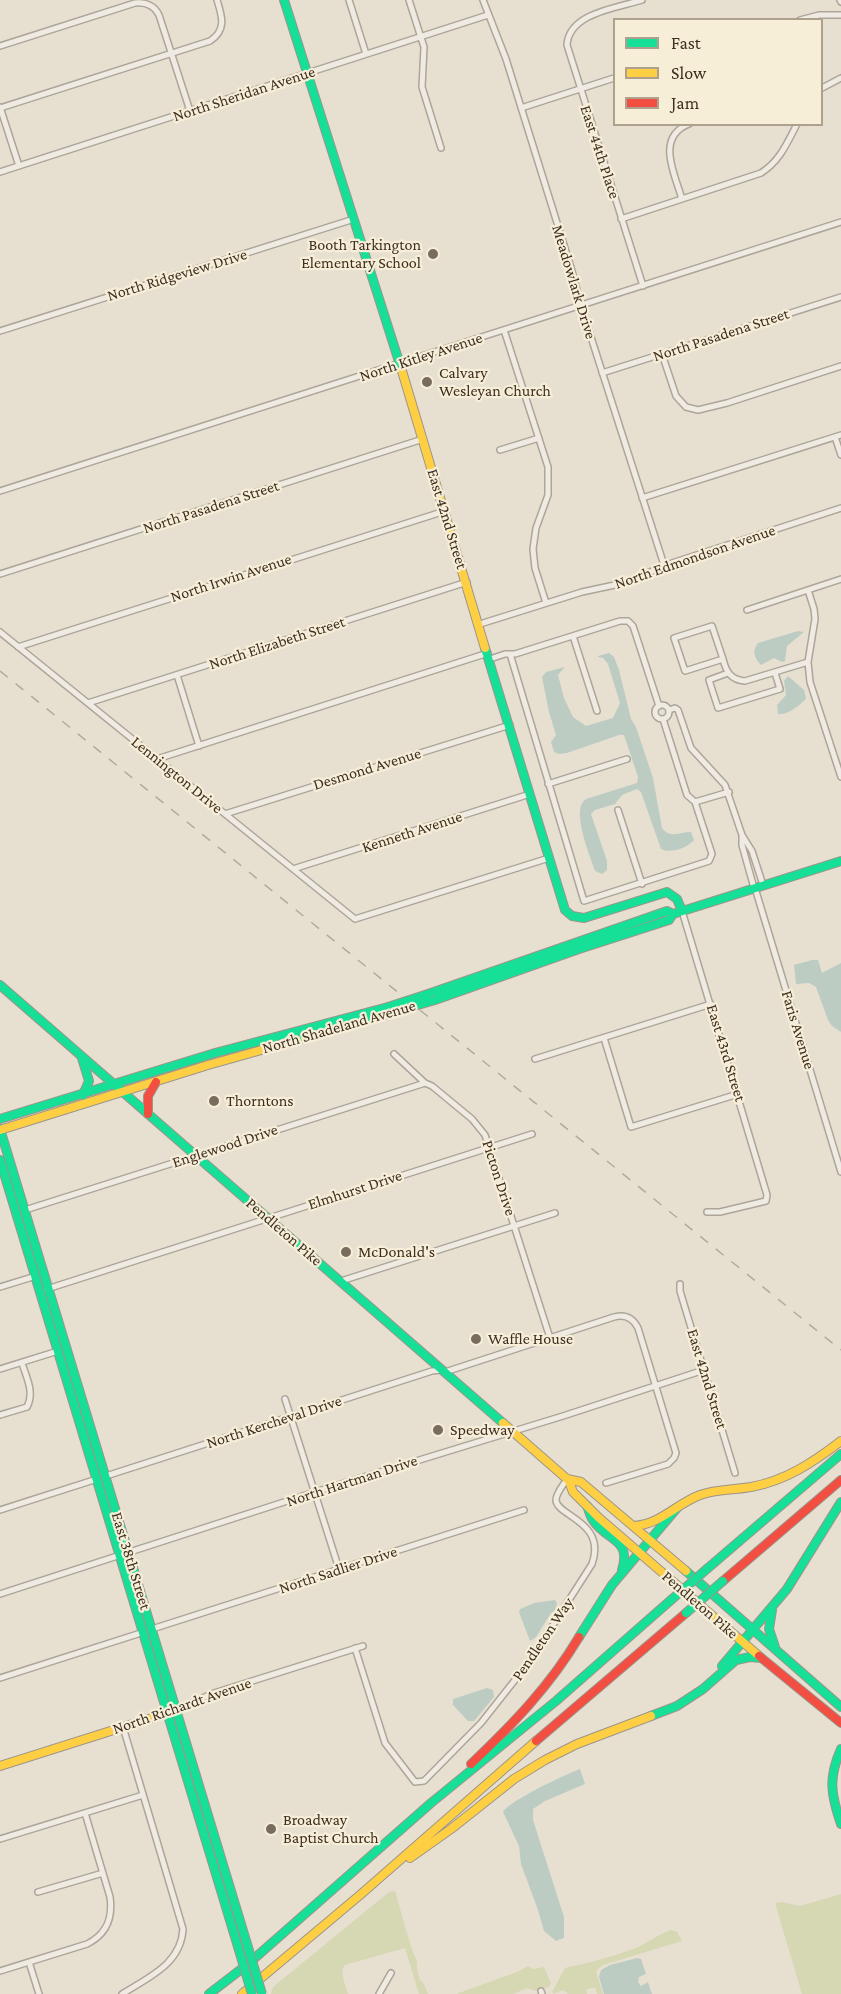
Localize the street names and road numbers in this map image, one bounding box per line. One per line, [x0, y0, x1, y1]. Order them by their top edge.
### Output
street label: North Sheridan Avenue [170, 62, 318, 126]
street label: East 44th Place [576, 103, 624, 201]
street label: Meadowlark Drive [548, 223, 600, 341]
street label: North Ridgeview Drive [105, 245, 249, 305]
street label: North Pasadena Street [651, 304, 791, 366]
street label: North Kitley Avenue [357, 328, 485, 386]
street label: East 42nd Street [423, 467, 471, 571]
street label: North Pasadena Street [141, 476, 281, 538]
street label: North Edmondson Avenue [612, 520, 778, 594]
street label: North Irwin Avenue [168, 549, 294, 607]
street label: North Elizabeth Street [207, 612, 347, 674]
street label: Lennington Drive [127, 732, 227, 818]
street label: Desmond Avenue [311, 743, 423, 795]
street label: Kenneth Avenue [359, 807, 465, 857]
street label: Faris Avenue [777, 988, 819, 1072]
street label: North Shadeland Avenue [260, 996, 418, 1058]
street label: East 43rd Street [702, 1002, 750, 1104]
street label: Englewood Drive [170, 1120, 280, 1172]
street label: Picton Drive [478, 1138, 520, 1218]
street label: Elmhurst Drive [306, 1166, 404, 1214]
street label: Pendleton Pike [242, 1194, 326, 1270]
street label: East 42nd Street [683, 1327, 731, 1431]
street label: North Kercheval Drive [204, 1391, 344, 1453]
street label: North Hartman Drive [284, 1451, 420, 1511]
street label: East 38th Street [107, 1510, 155, 1612]
street label: North Sadlier Drive [276, 1542, 400, 1598]
street label: Pendleton Pike [658, 1567, 742, 1643]
street label: Pendleton Way [508, 1594, 578, 1684]
street label: North Richardt Avenue [110, 1673, 254, 1739]

